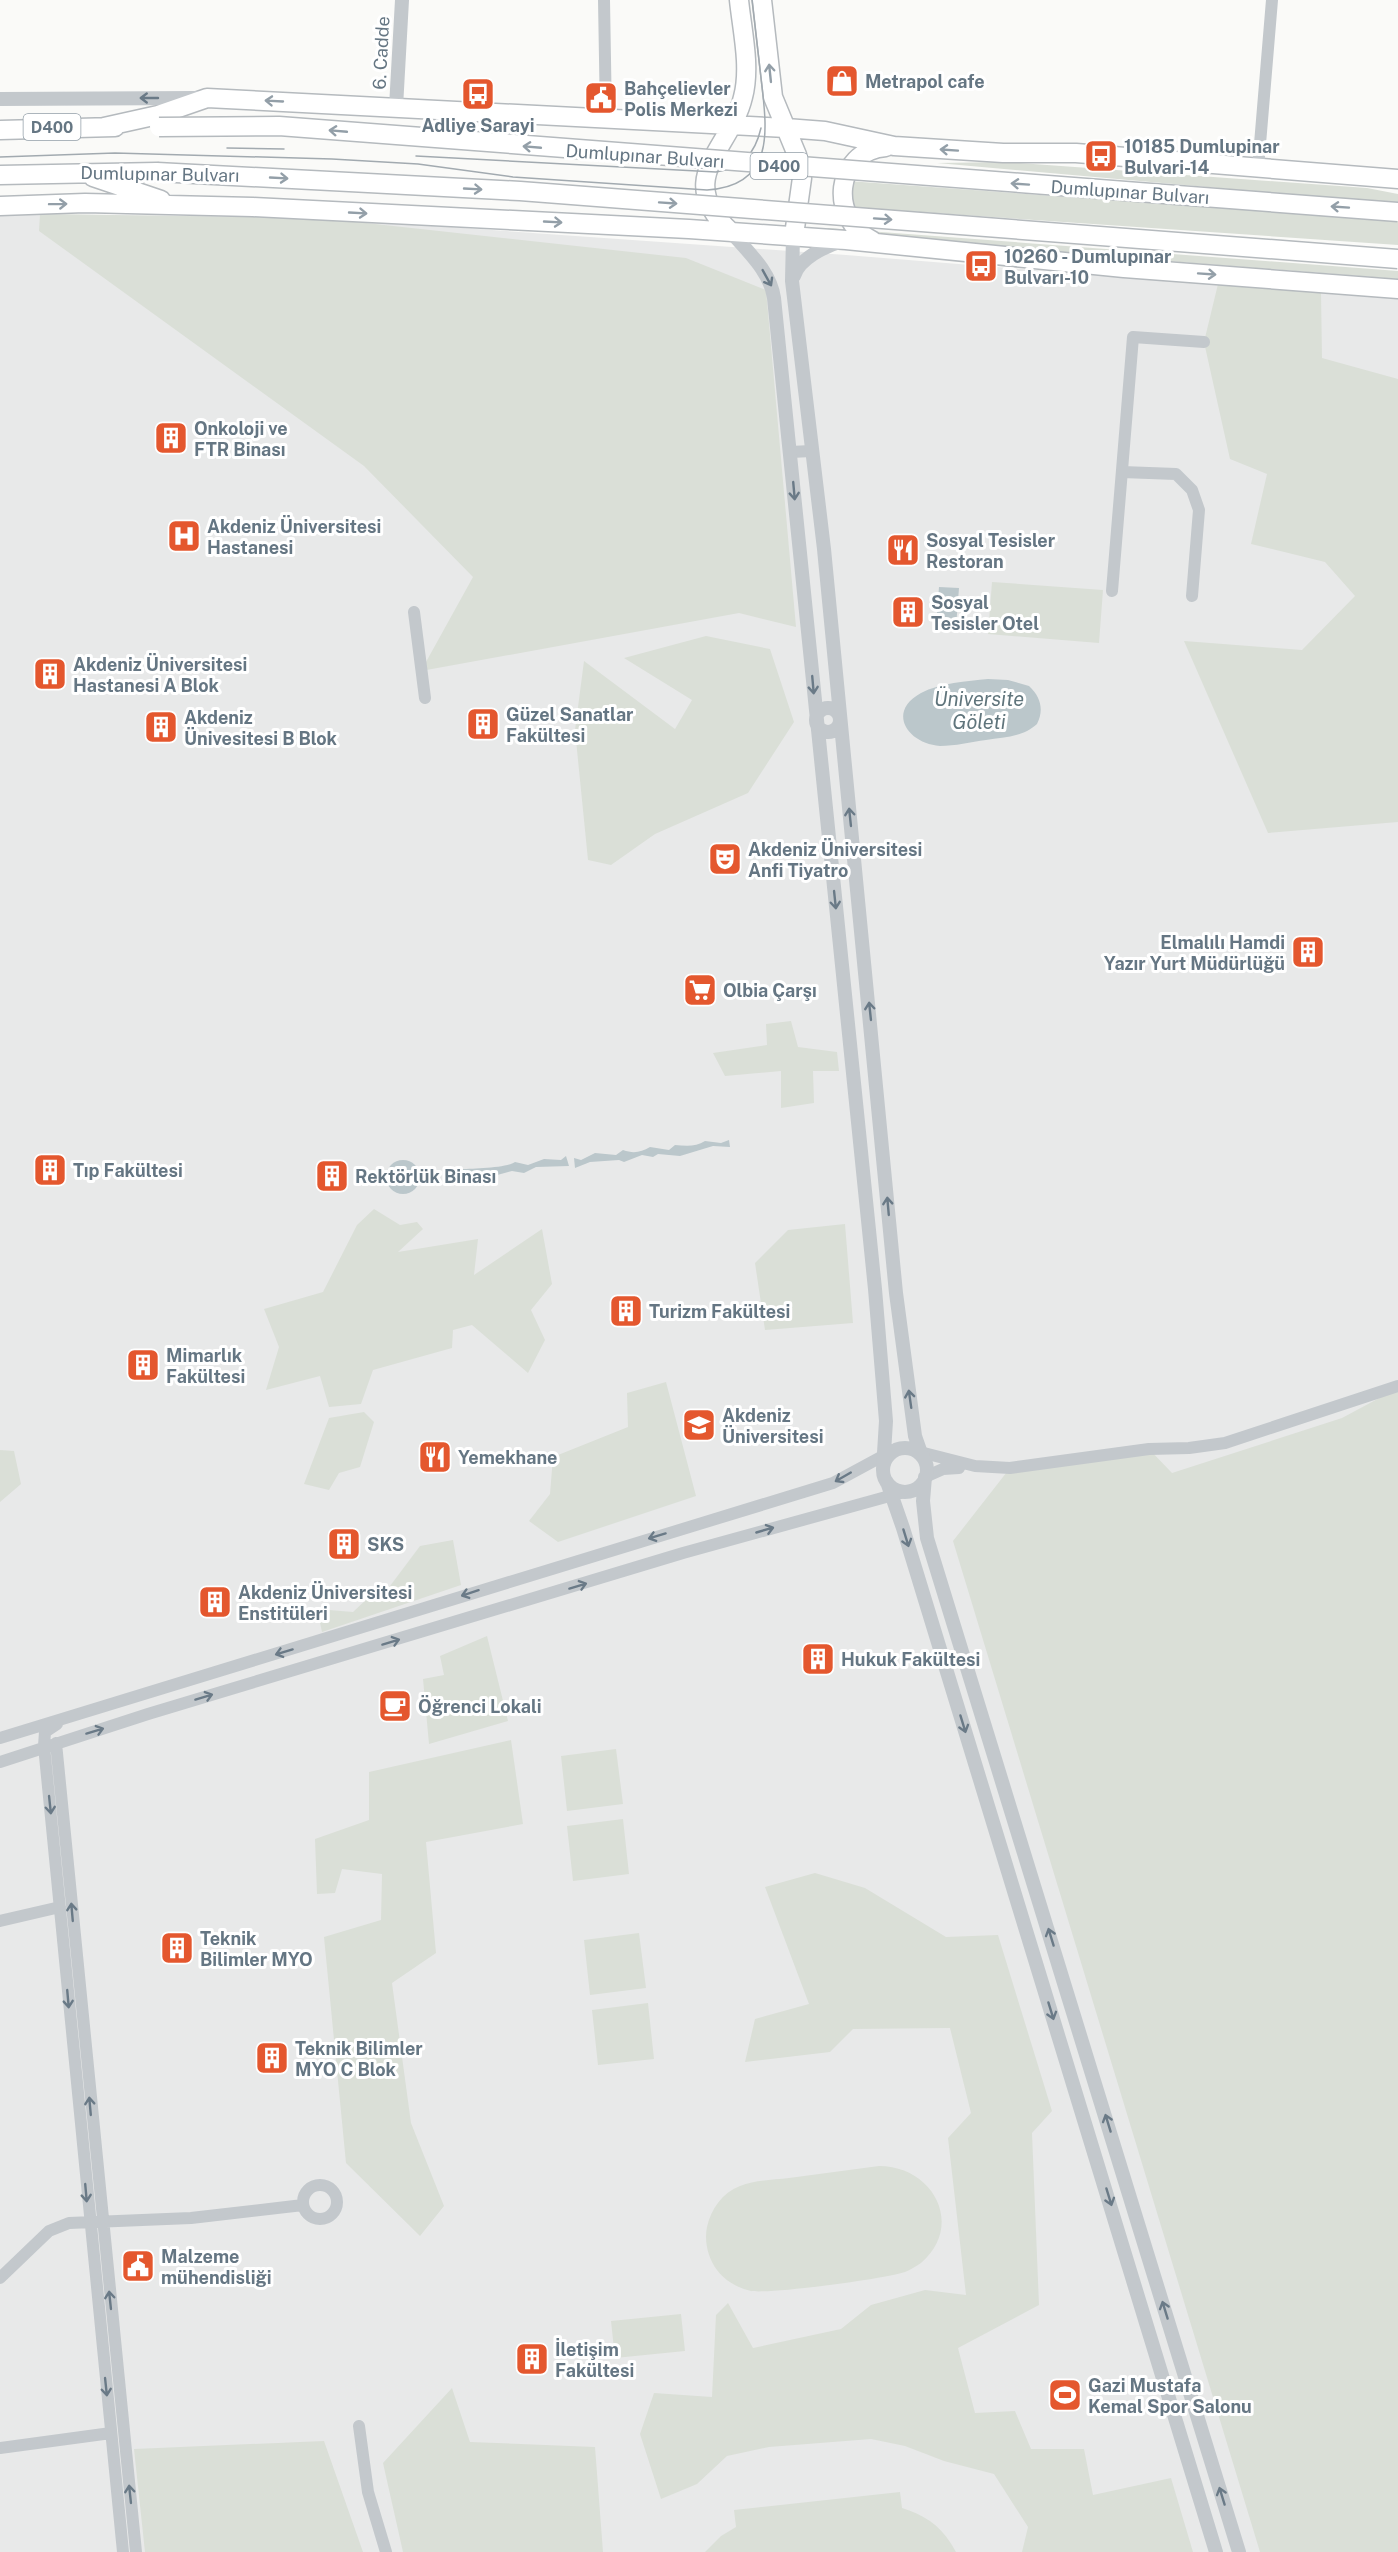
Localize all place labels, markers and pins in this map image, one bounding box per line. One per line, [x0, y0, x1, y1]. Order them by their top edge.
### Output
shop icon: Metrapol cafe [824, 63, 860, 99]
place label: Metrapol cafe [865, 71, 985, 92]
bus stop icon: Adliye Sarayi [460, 76, 496, 112]
place label: Bahçelievler Polis Merkezi [624, 78, 738, 120]
public building icon: Bahçelievler Polis Merkezi [583, 80, 619, 116]
place label: Adliye Sarayi [421, 115, 535, 136]
place label: 10185 Dumlupinar Bulvari-14 [1124, 136, 1280, 178]
bus stop icon: 10185 Dumlupinar Bulvari-14 [1083, 138, 1119, 174]
place label: 10260 - Dumlupınar Bulvarı-10 [1004, 246, 1172, 288]
bus stop icon: 10260 - Dumlupınar Bulvarı-10 [963, 248, 999, 284]
place label: Onkoloji ve FTR Binası [194, 418, 288, 460]
building icon: Onkoloji ve FTR Binası [153, 420, 189, 456]
place label: Akdeniz Üniversitesi Hastanesi [207, 515, 381, 558]
hospital icon: Akdeniz Üniversitesi Hastanesi [166, 518, 202, 554]
place label: Sosyal Tesisler Restoran [926, 530, 1056, 572]
restaurant icon: Sosyal Tesisler Restoran [885, 532, 921, 568]
place label: Sosyal Tesisler Otel [931, 592, 1039, 634]
building icon: Sosyal Tesisler Otel [890, 594, 926, 630]
place label: Akdeniz Üniversitesi Hastanesi A Blok [73, 653, 247, 696]
building icon: Akdeniz Üniversitesi Hastanesi A Blok [32, 656, 68, 692]
place label: Güzel Sanatlar Fakültesi [506, 704, 634, 746]
building icon: Güzel Sanatlar Fakültesi [465, 706, 501, 742]
place label: Akdeniz Ünivesitesi B Blok [184, 707, 338, 749]
building icon: Akdeniz Ünivesitesi B Blok [143, 709, 179, 745]
place label: Akdeniz Üniversitesi Anfi Tiyatro [748, 838, 922, 881]
theatre icon: Akdeniz Üniversitesi Anfi Tiyatro [707, 841, 743, 877]
place label: Elmalılı Hamdi Yazır Yurt Müdürlüğü [1104, 932, 1285, 974]
building icon: Elmalılı Hamdi Yazır Yurt Müdürlüğü [1290, 934, 1326, 970]
supermarket icon: Olbia Çarşı [682, 972, 718, 1008]
place label: Olbia Çarşı [723, 980, 817, 1001]
building icon: Tıp Fakültesi [32, 1152, 68, 1188]
building icon: Rektörlük Binası [314, 1158, 350, 1194]
place label: Tıp Fakültesi [73, 1160, 183, 1181]
place label: Rektörlük Binası [355, 1166, 496, 1187]
building icon: Turizm Fakültesi [608, 1293, 644, 1329]
place label: Turizm Fakültesi [649, 1301, 790, 1322]
place label: Mimarlık Fakültesi [166, 1345, 245, 1387]
building icon: Mimarlık Fakültesi [125, 1347, 161, 1383]
place label: Akdeniz Üniversitesi [722, 1405, 824, 1447]
school or university icon: Akdeniz Üniversitesi [681, 1407, 717, 1443]
restaurant icon: Yemekhane [417, 1439, 453, 1475]
place label: Yemekhane [458, 1447, 557, 1468]
building icon: SKS [326, 1526, 362, 1562]
place label: SKS [367, 1534, 404, 1555]
place label: Akdeniz Üniversitesi Enstitüleri [238, 1581, 412, 1624]
building icon: Akdeniz Üniversitesi Enstitüleri [197, 1584, 233, 1620]
building icon: Hukuk Fakültesi [800, 1641, 836, 1677]
place label: Hukuk Fakültesi [841, 1649, 980, 1670]
cafe icon: Öğrenci Lokali [377, 1688, 413, 1724]
place label: Öğrenci Lokali [418, 1695, 542, 1717]
place label: Teknik Bilimler MYO [200, 1928, 313, 1970]
building icon: Teknik Bilimler MYO [159, 1930, 195, 1966]
place label: Teknik Bilimler MYO C Blok [295, 2038, 423, 2080]
building icon: Teknik Bilimler MYO C Blok [254, 2040, 290, 2076]
place label: Malzeme mühendisliği [161, 2246, 272, 2288]
public building icon: Malzeme mühendisliği [120, 2248, 156, 2284]
place label: İletişim Fakültesi [555, 2338, 634, 2381]
building icon: İletişim Fakültesi [514, 2341, 550, 2377]
place label: Gazi Mustafa Kemal Spor Salonu [1088, 2375, 1252, 2417]
sports icon: Gazi Mustafa Kemal Spor Salonu [1047, 2377, 1083, 2413]

